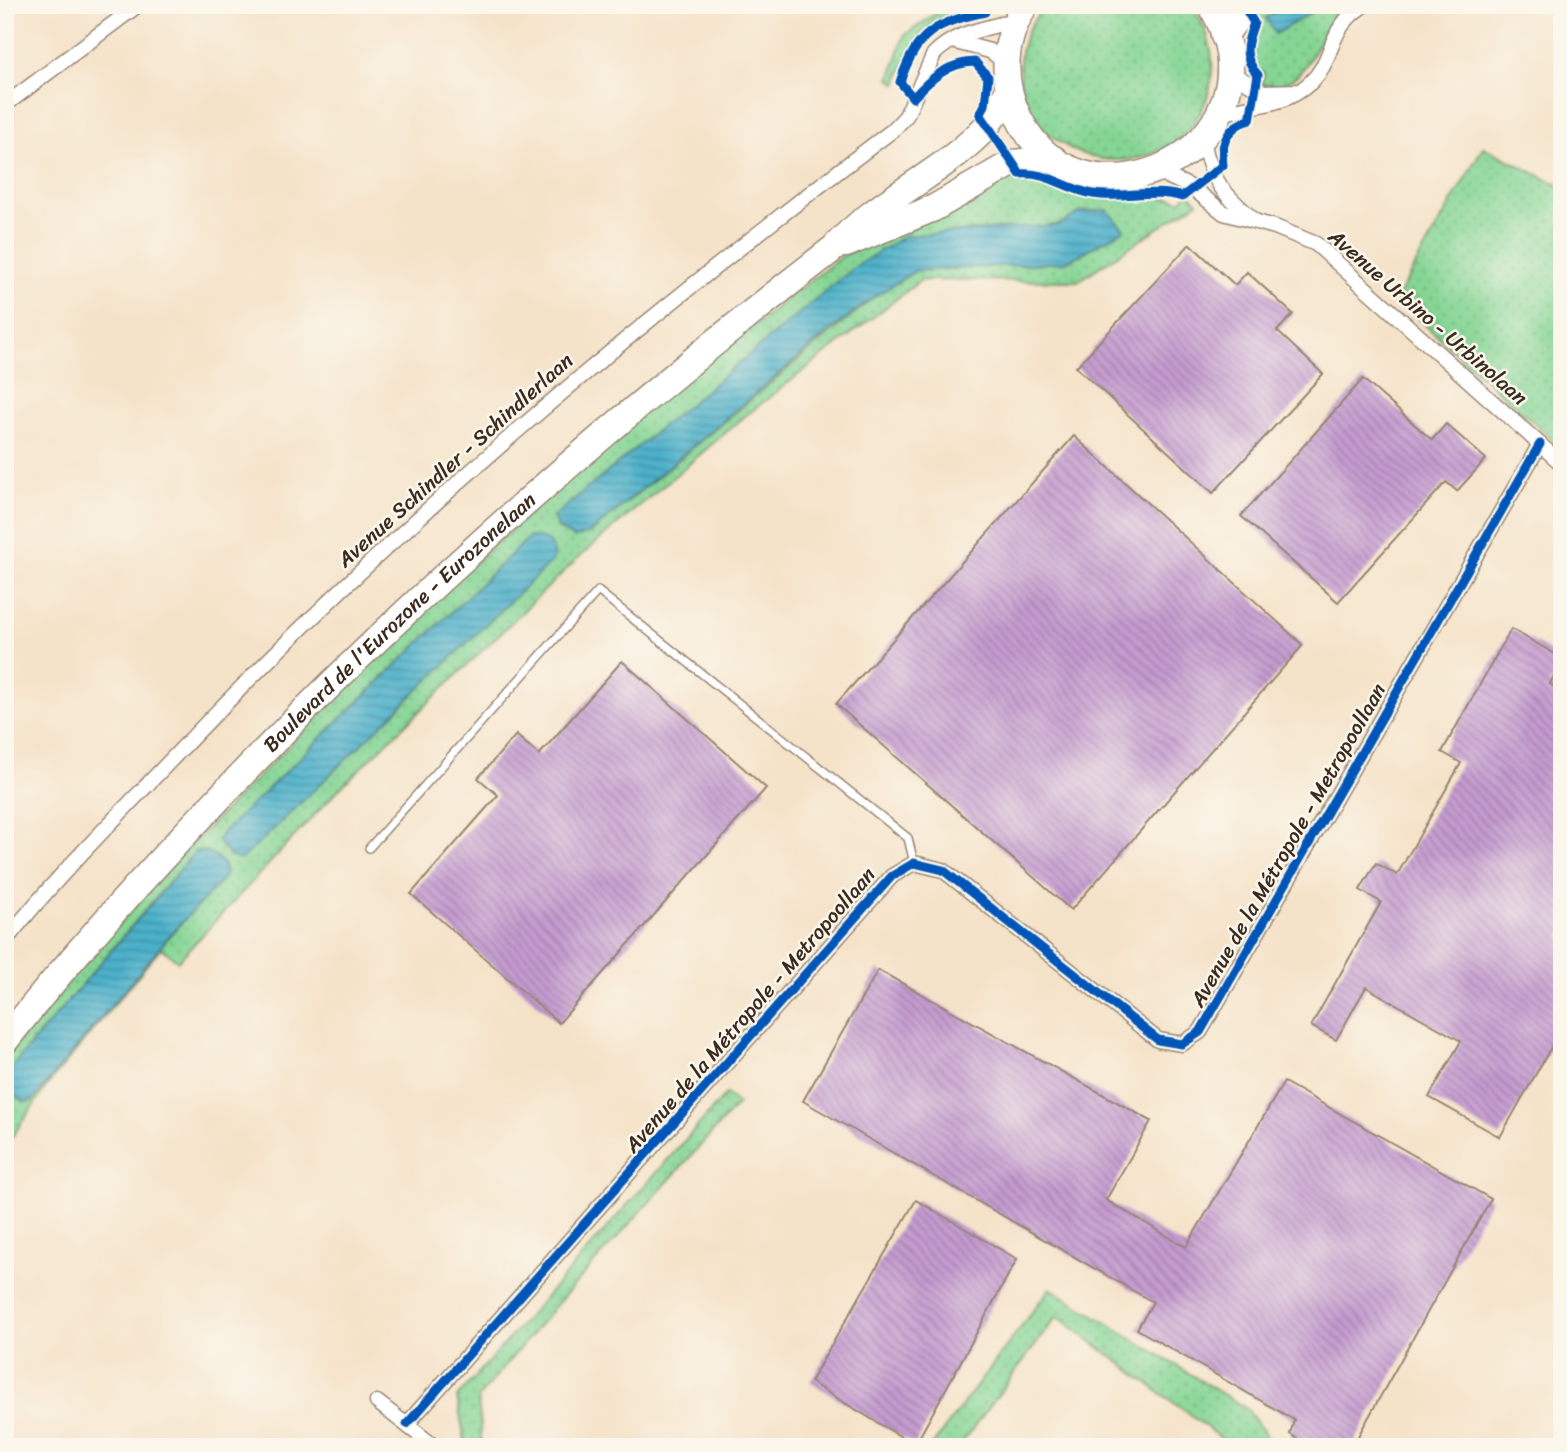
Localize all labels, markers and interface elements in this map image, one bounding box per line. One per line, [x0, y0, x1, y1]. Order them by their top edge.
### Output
street label: Avenue Urbino - Urbinolaan [1318, 218, 1537, 415]
street label: Avenue Schindler - Schindlerlaan [327, 343, 582, 578]
street label: Boulevard de l'Eurozone - Eurozonelaan [253, 482, 545, 762]
street label: Avenue de la Métropole - Metropoollaan [1179, 676, 1397, 1015]
street label: Avenue de la Métropole - Metropoollaan [614, 858, 886, 1163]

